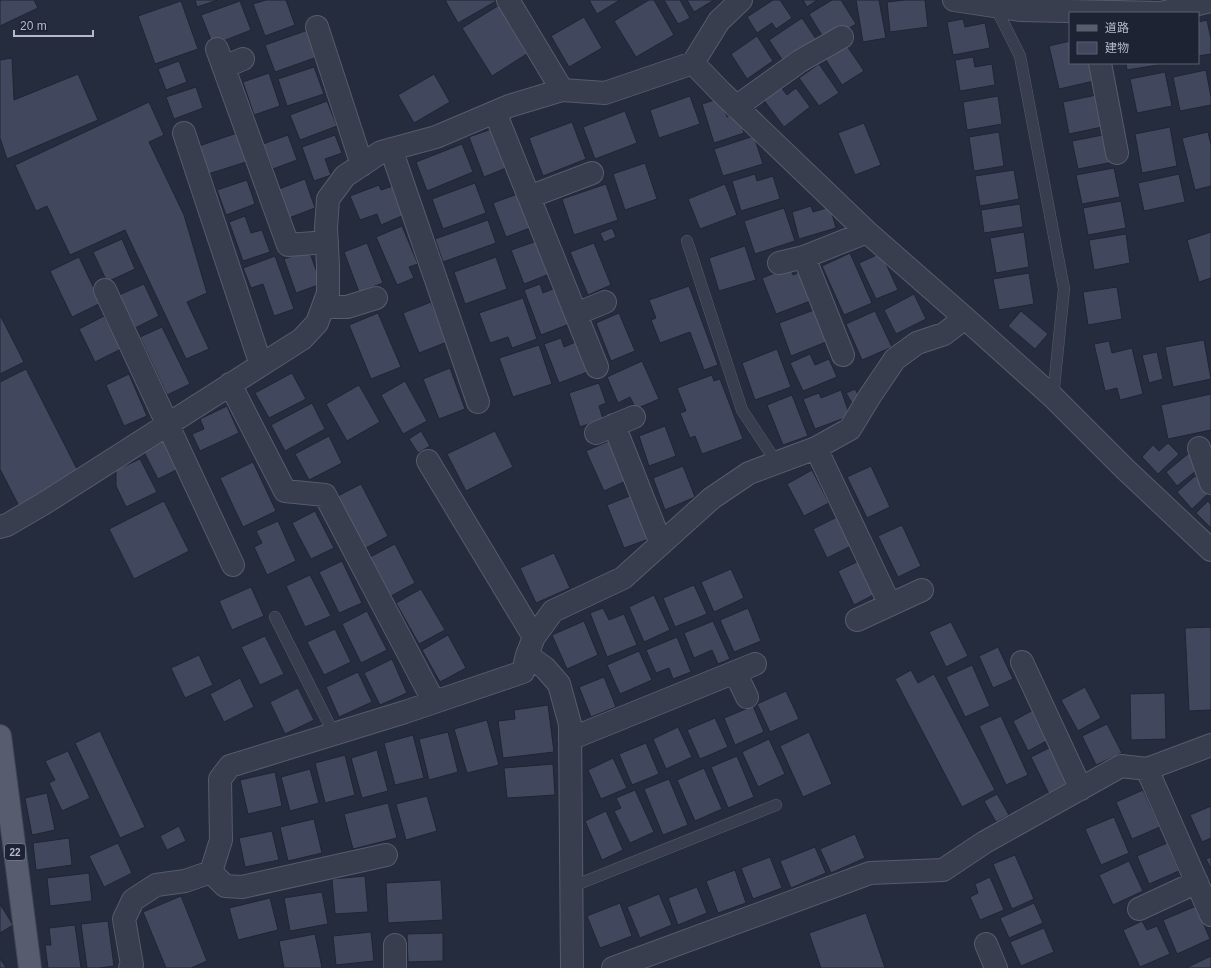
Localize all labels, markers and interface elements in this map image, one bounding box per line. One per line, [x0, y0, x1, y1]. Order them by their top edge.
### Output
scale bar [14, 12, 93, 38]
legend [1069, 12, 1199, 64]
text: 20 m [20, 19, 47, 33]
text: 道路 [1105, 21, 1129, 35]
text: 建物 [1105, 41, 1129, 55]
road number: 22 [5, 844, 25, 860]

